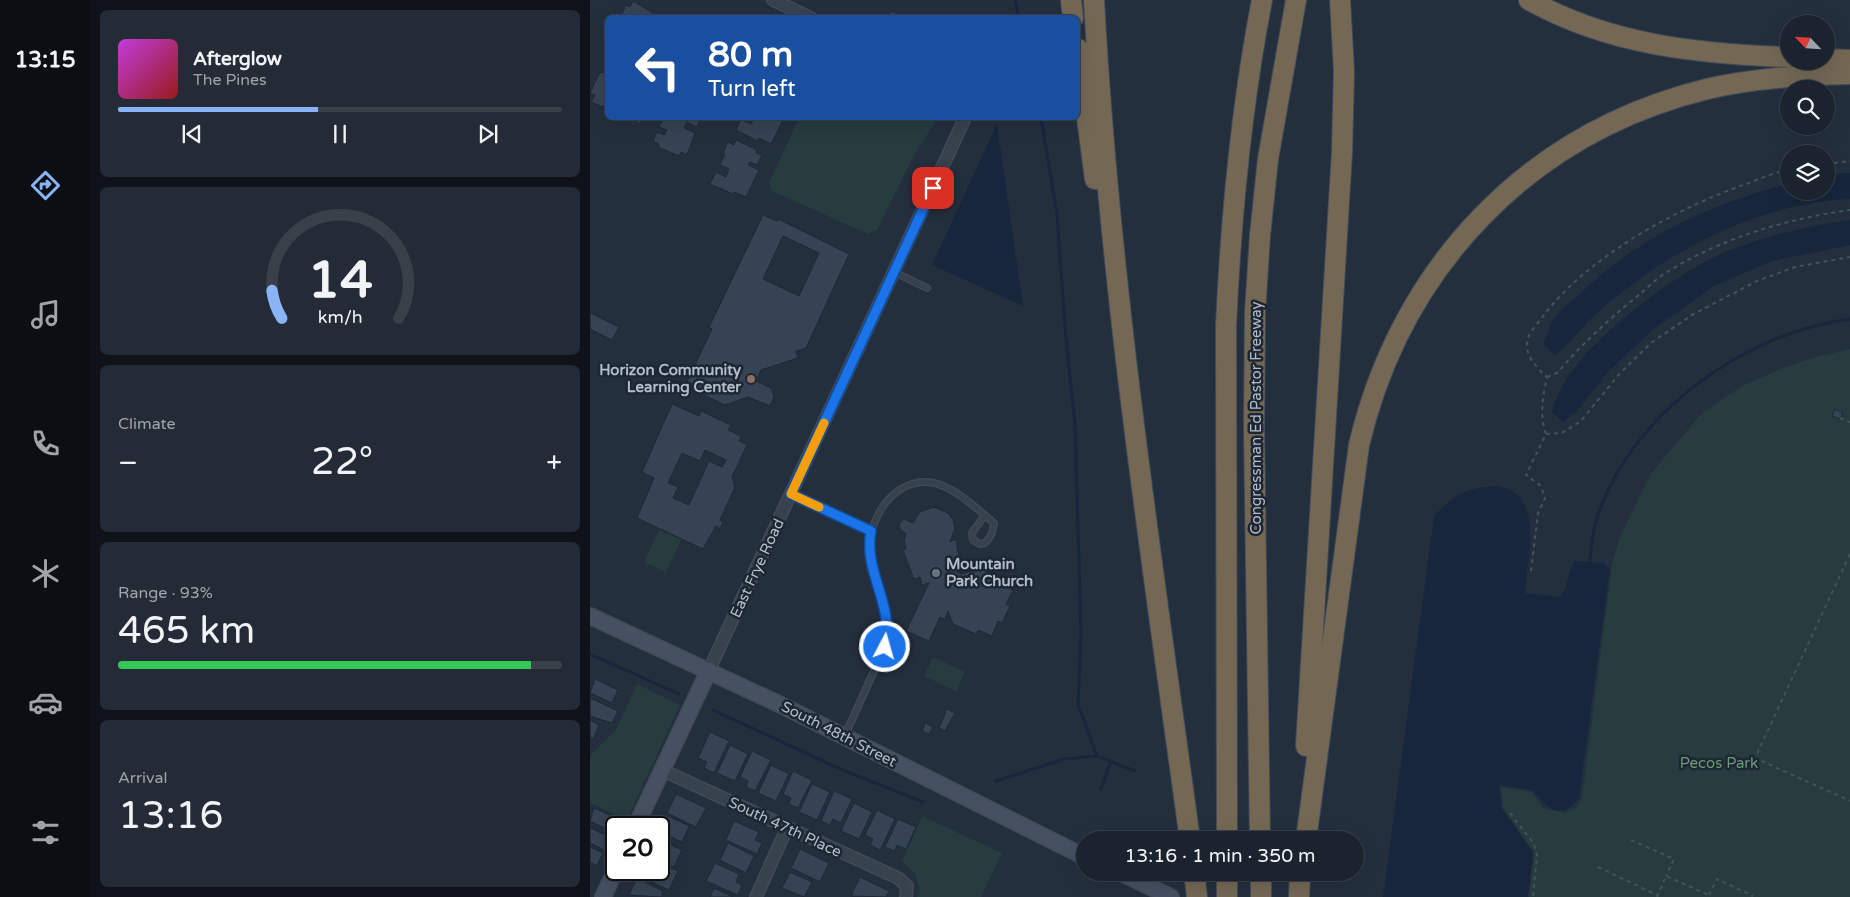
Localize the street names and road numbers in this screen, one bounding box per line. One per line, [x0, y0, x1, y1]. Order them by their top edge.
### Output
street label: Congressman Ed Pastor Freeway [1247, 301, 1265, 535]
street label: East Frye Road [726, 516, 788, 620]
street label: South 48th Street [778, 697, 900, 771]
street label: South 47th Place [726, 793, 844, 861]

